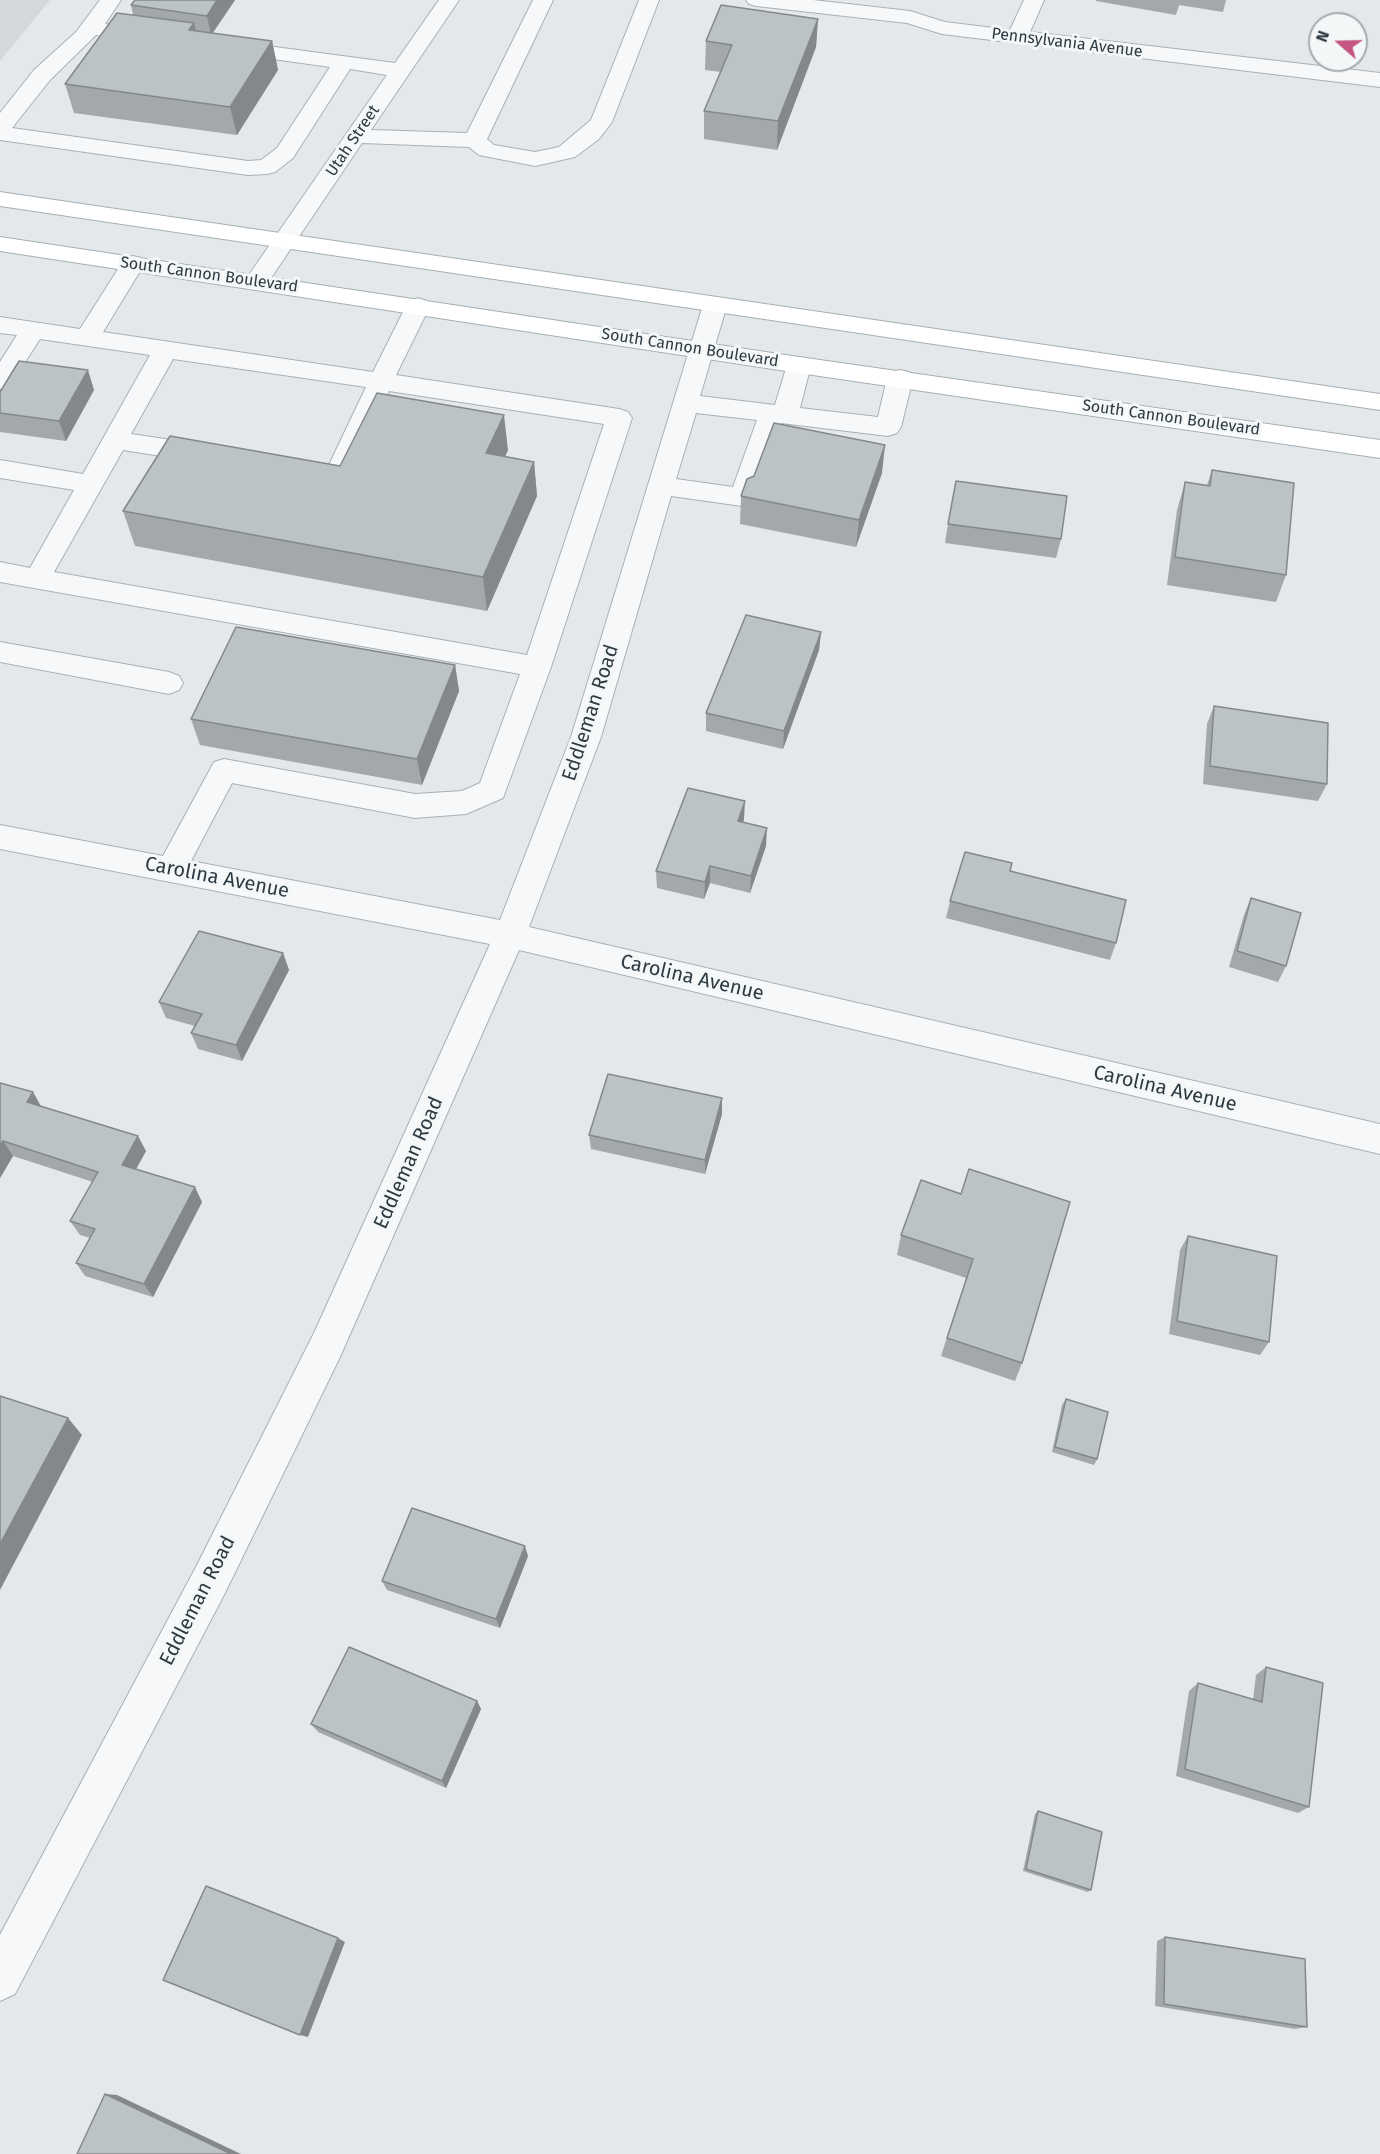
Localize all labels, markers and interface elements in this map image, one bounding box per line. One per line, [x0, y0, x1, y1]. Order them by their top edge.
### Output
north arrow [1308, 12, 1368, 72]
street label: Pennsylvania Avenue [990, 24, 1144, 62]
text: N [1312, 28, 1333, 45]
street label: Utah Street [322, 102, 384, 180]
street label: South Cannon Boulevard [119, 253, 299, 297]
street label: South Cannon Boulevard [600, 325, 780, 371]
street label: South Cannon Boulevard [1081, 396, 1261, 440]
street label: Eddleman Road [558, 642, 624, 784]
street label: Carolina Avenue [143, 852, 291, 904]
street label: Carolina Avenue [618, 950, 766, 1006]
street label: Carolina Avenue [1091, 1061, 1239, 1117]
street label: Eddleman Road [369, 1093, 449, 1233]
street label: Eddleman Road [155, 1532, 241, 1670]

